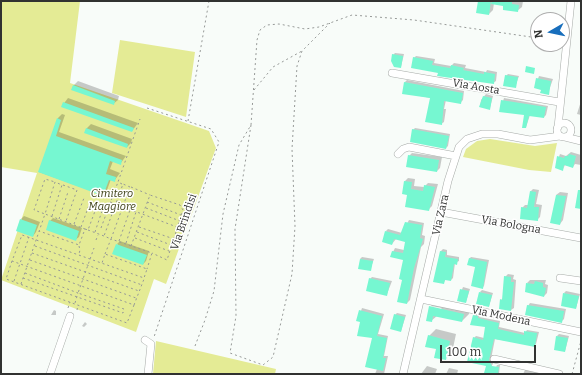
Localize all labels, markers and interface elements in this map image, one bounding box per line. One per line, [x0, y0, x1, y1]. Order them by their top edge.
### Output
north arrow [530, 12, 570, 52]
text: N [532, 29, 546, 39]
street label: Via Aosta [451, 76, 501, 98]
park label: Cimitero Maggiore [88, 187, 136, 213]
street label: Via Brindisi [168, 192, 200, 252]
street label: Via Zara [430, 193, 452, 237]
street label: Via Bologna [480, 213, 542, 237]
street label: Via Modena [470, 303, 532, 329]
scale bar [442, 337, 538, 363]
text: 100 m [447, 345, 481, 359]

